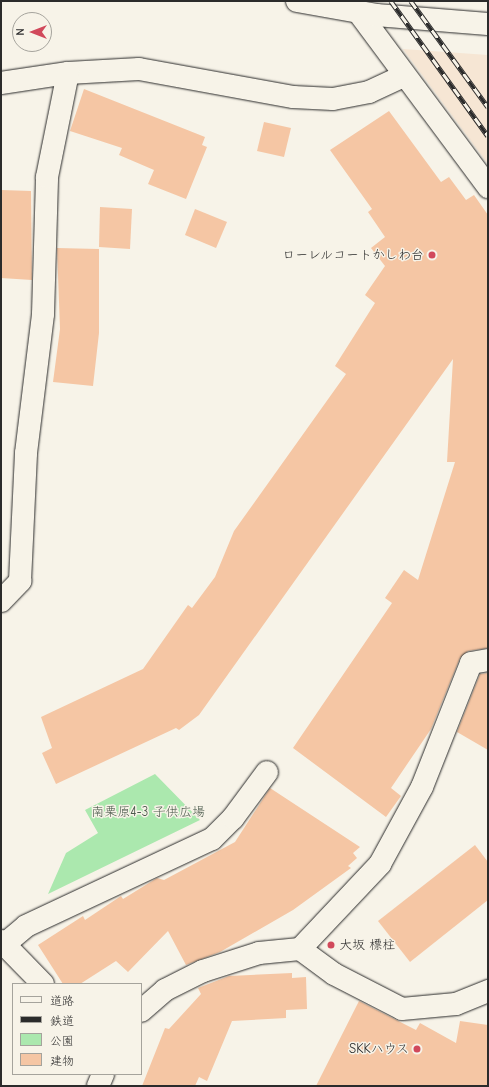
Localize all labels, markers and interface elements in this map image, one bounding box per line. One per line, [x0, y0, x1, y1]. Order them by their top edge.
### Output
north arrow [12, 12, 52, 52]
text: N [14, 28, 27, 36]
place label: ローレルコートかしわ台 [281, 247, 424, 263]
marker: ローレルコートかしわ台 [427, 250, 437, 260]
park label: 南栗原4-3 子供広場 [91, 804, 205, 820]
place label: 大坂 標柱 [339, 937, 395, 953]
marker: 大坂 標柱 [326, 940, 336, 950]
legend [12, 983, 142, 1075]
text: 道路 [50, 994, 74, 1008]
text: 鉄道 [50, 1014, 74, 1028]
text: 公園 [50, 1034, 74, 1048]
place label: SKKハウス [348, 1041, 409, 1057]
marker: SKKハウス [412, 1044, 422, 1054]
text: 建物 [50, 1054, 74, 1068]

